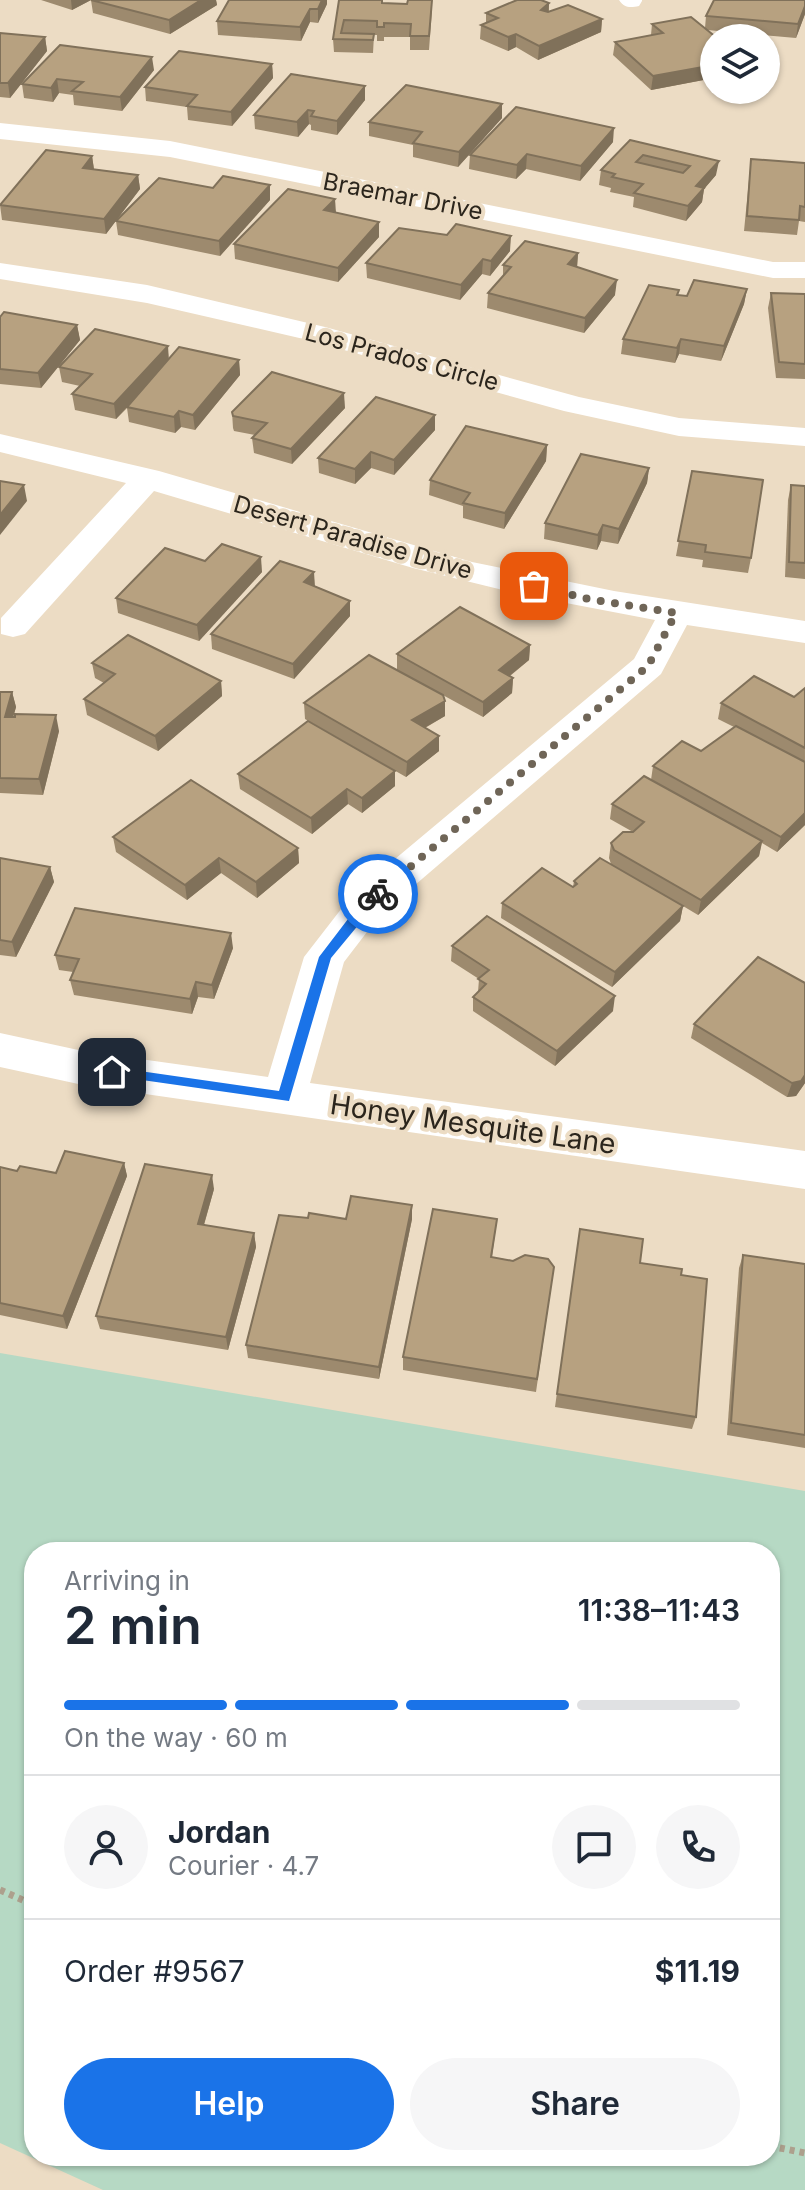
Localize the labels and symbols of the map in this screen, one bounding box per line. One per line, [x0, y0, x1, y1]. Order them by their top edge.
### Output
street label: Braemar Drive [321, 166, 485, 226]
street label: Los Prados Circle [302, 317, 502, 397]
street label: Desert Paradise Drive [230, 489, 476, 585]
pin [500, 552, 568, 620]
courier [338, 854, 418, 934]
pin [78, 1038, 146, 1106]
street label: Honey Mesquite Lane [328, 1087, 618, 1161]

